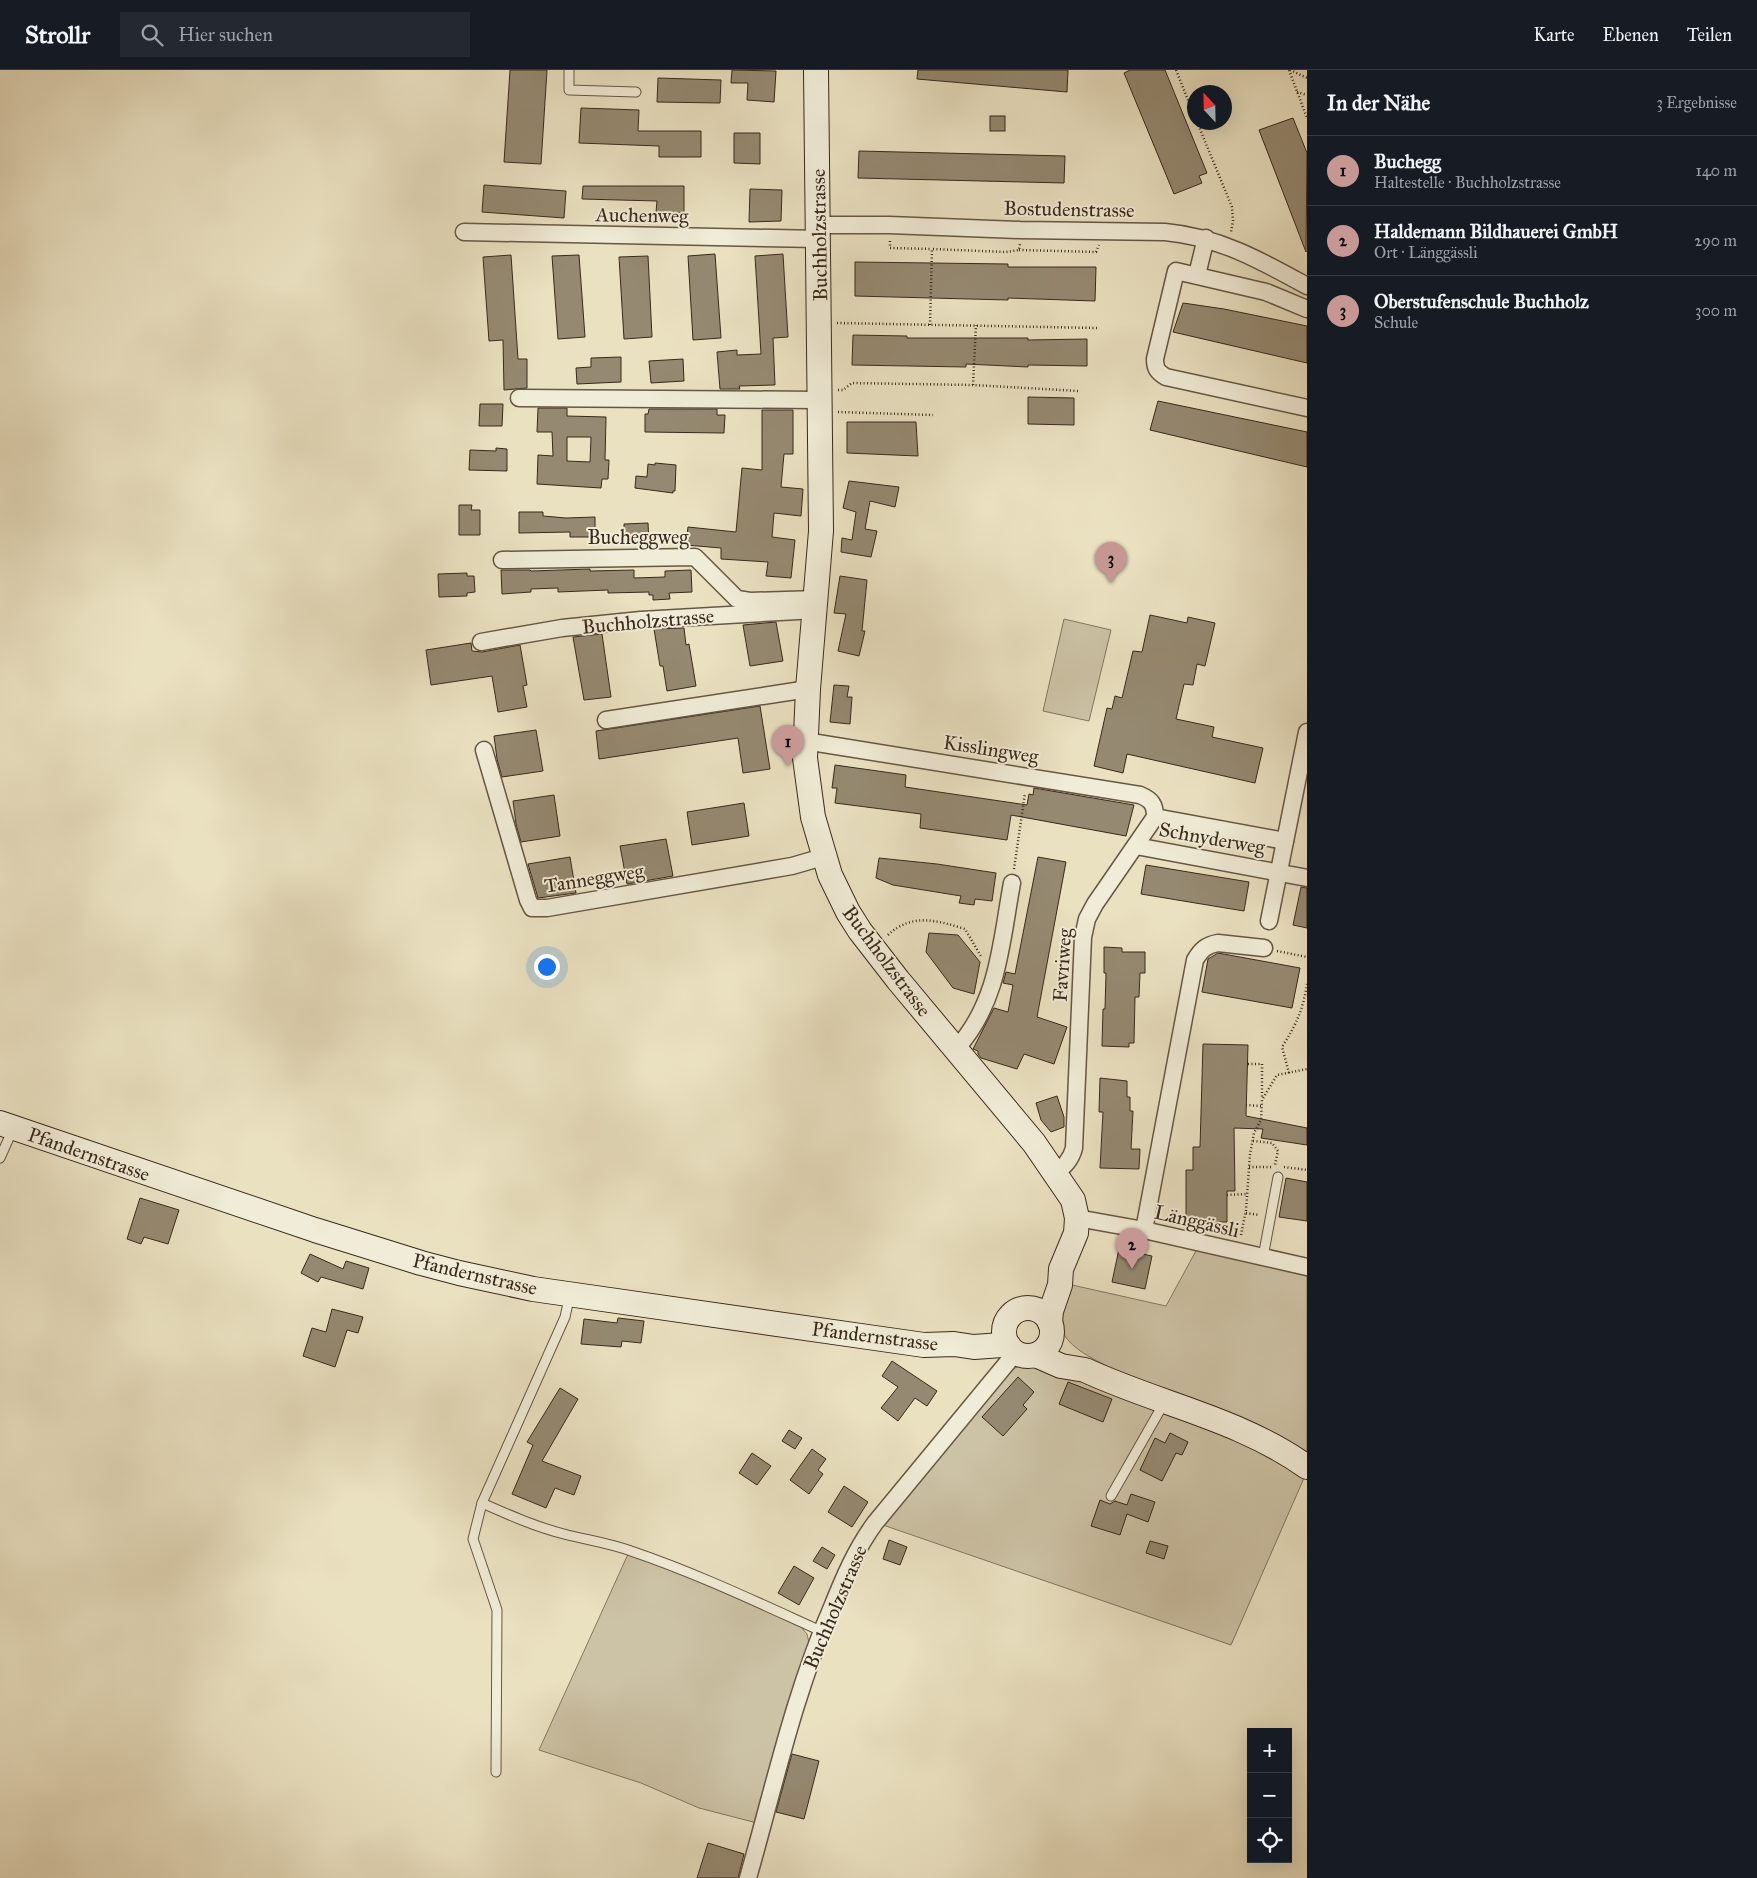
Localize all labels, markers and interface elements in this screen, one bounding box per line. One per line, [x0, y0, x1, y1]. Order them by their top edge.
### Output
search box [120, 12, 470, 57]
text: Strollr [25, 20, 90, 50]
icon: search [138, 21, 166, 49]
text: Hier suchen [178, 23, 273, 46]
text: Karte [1534, 24, 1575, 46]
text: Ebenen [1603, 24, 1659, 46]
text: Teilen [1687, 24, 1732, 46]
north arrow [1187, 85, 1232, 130]
text: In der Nähe [1327, 90, 1430, 116]
text: 3 Ergebnisse [1656, 93, 1737, 112]
text: Buchegg [1374, 150, 1441, 173]
text: 1 [1340, 161, 1346, 180]
text: 140 m [1696, 161, 1737, 180]
street label: Buchholzstrasse [806, 169, 832, 301]
text: Haltestelle · Buchholzstrasse [1374, 173, 1561, 192]
street label: Bostudenstrasse [1003, 196, 1135, 222]
street label: Auchenweg [594, 202, 689, 229]
text: Haldemann Bildhauerei GmbH [1374, 220, 1618, 243]
text: 2 [1339, 231, 1347, 250]
text: 290 m [1694, 231, 1737, 250]
text: Ort · Länggässli [1374, 243, 1478, 262]
text: Oberstufenschule Buchholz [1374, 290, 1589, 313]
text: 3 [1340, 301, 1346, 320]
text: 300 m [1695, 301, 1737, 320]
text: Schule [1374, 313, 1418, 332]
street label: Bucheggweg [587, 525, 689, 550]
pin: 3 [1095, 542, 1127, 583]
street label: Buchholzstrasse [581, 603, 715, 639]
pin: 1 [772, 725, 804, 766]
street label: Kisslingweg [941, 730, 1041, 769]
street label: Schnyderweg [1157, 817, 1268, 860]
street label: Tanneggweg [543, 858, 646, 899]
street label: Buchholzstrasse [838, 901, 936, 1021]
street label: Favriweg [1047, 927, 1078, 1003]
your location [534, 954, 560, 980]
street label: Pfandernstrasse [25, 1122, 153, 1186]
street label: Länggässli [1152, 1200, 1242, 1244]
pin: 2 [1116, 1228, 1148, 1269]
street label: Pfandernstrasse [410, 1248, 540, 1300]
street label: Pfandernstrasse [810, 1316, 940, 1356]
street label: Buchholzstrasse [798, 1541, 872, 1673]
map controls [1247, 1728, 1292, 1863]
button: + [1247, 1728, 1292, 1773]
button: − [1247, 1773, 1292, 1818]
button: locate [1247, 1818, 1292, 1863]

